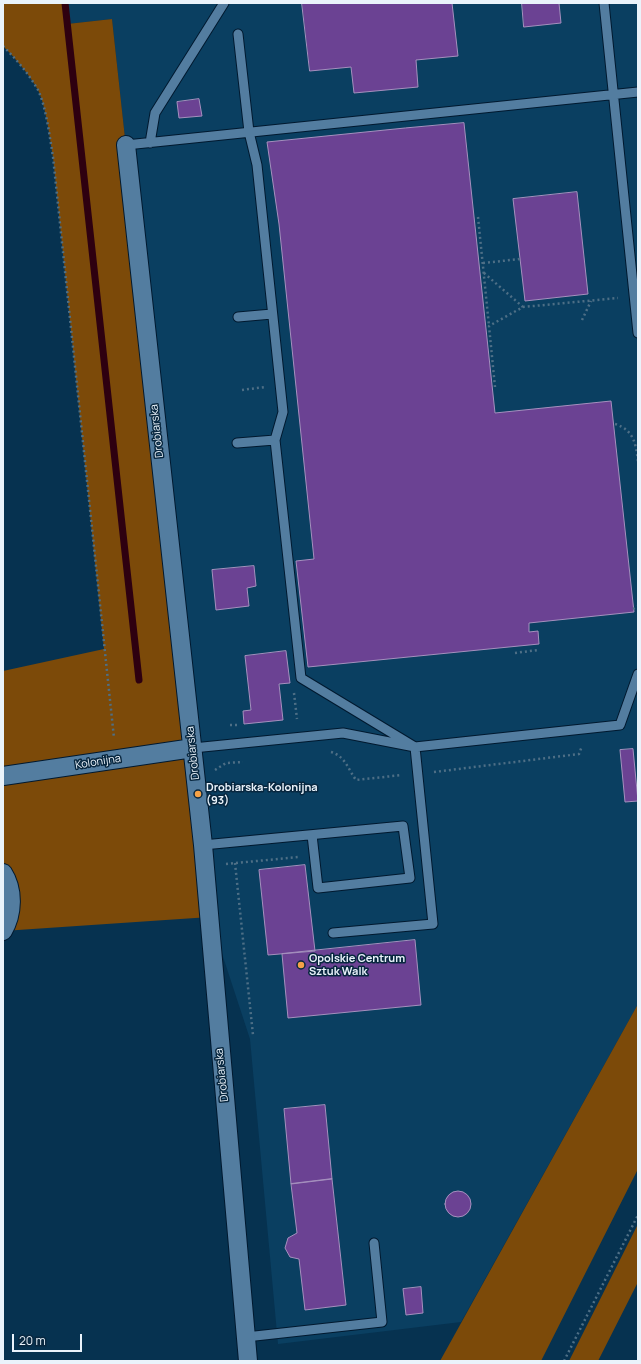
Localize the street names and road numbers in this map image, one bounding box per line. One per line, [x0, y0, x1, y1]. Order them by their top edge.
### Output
street label: Drobiarska [148, 403, 166, 459]
street label: Drobiarska [184, 725, 202, 781]
street label: Kolonijna [74, 752, 122, 772]
street label: Drobiarska [213, 1047, 231, 1103]

